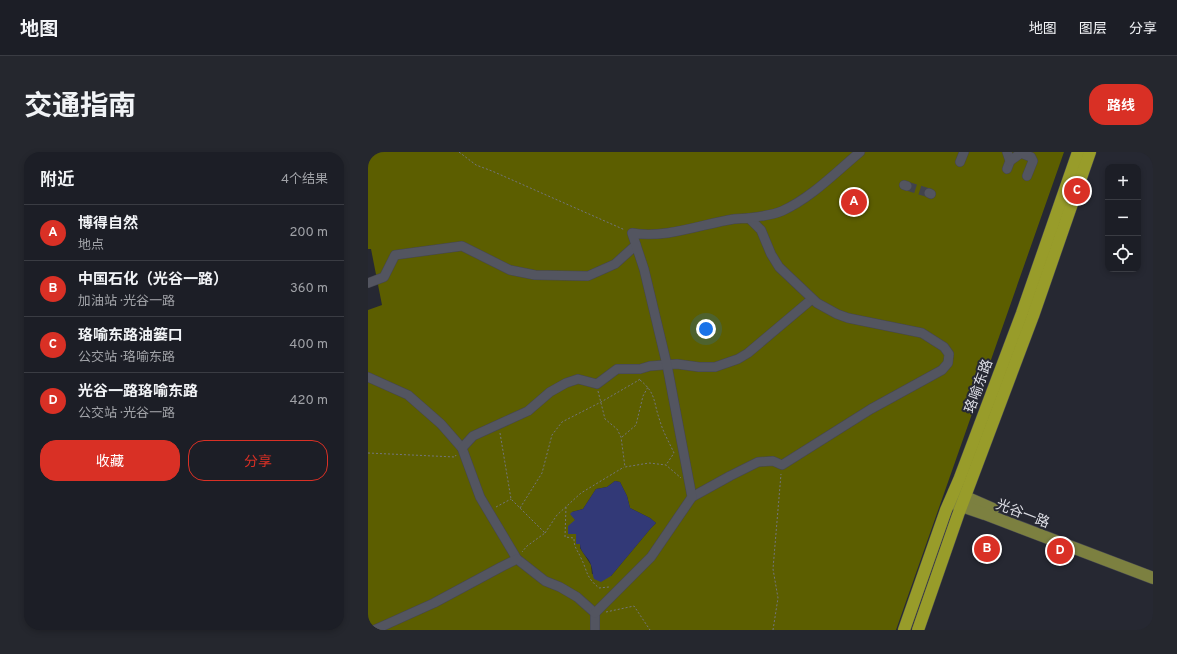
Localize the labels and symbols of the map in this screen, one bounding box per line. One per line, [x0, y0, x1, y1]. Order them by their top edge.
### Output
pin: C [1064, 176, 1090, 206]
pin: A [841, 187, 867, 217]
your location [696, 319, 716, 339]
street label: 珞喻东路 [962, 357, 997, 416]
street label: 光谷一路 [993, 496, 1052, 532]
pin: B [974, 534, 1000, 564]
pin: D [1047, 536, 1073, 566]

